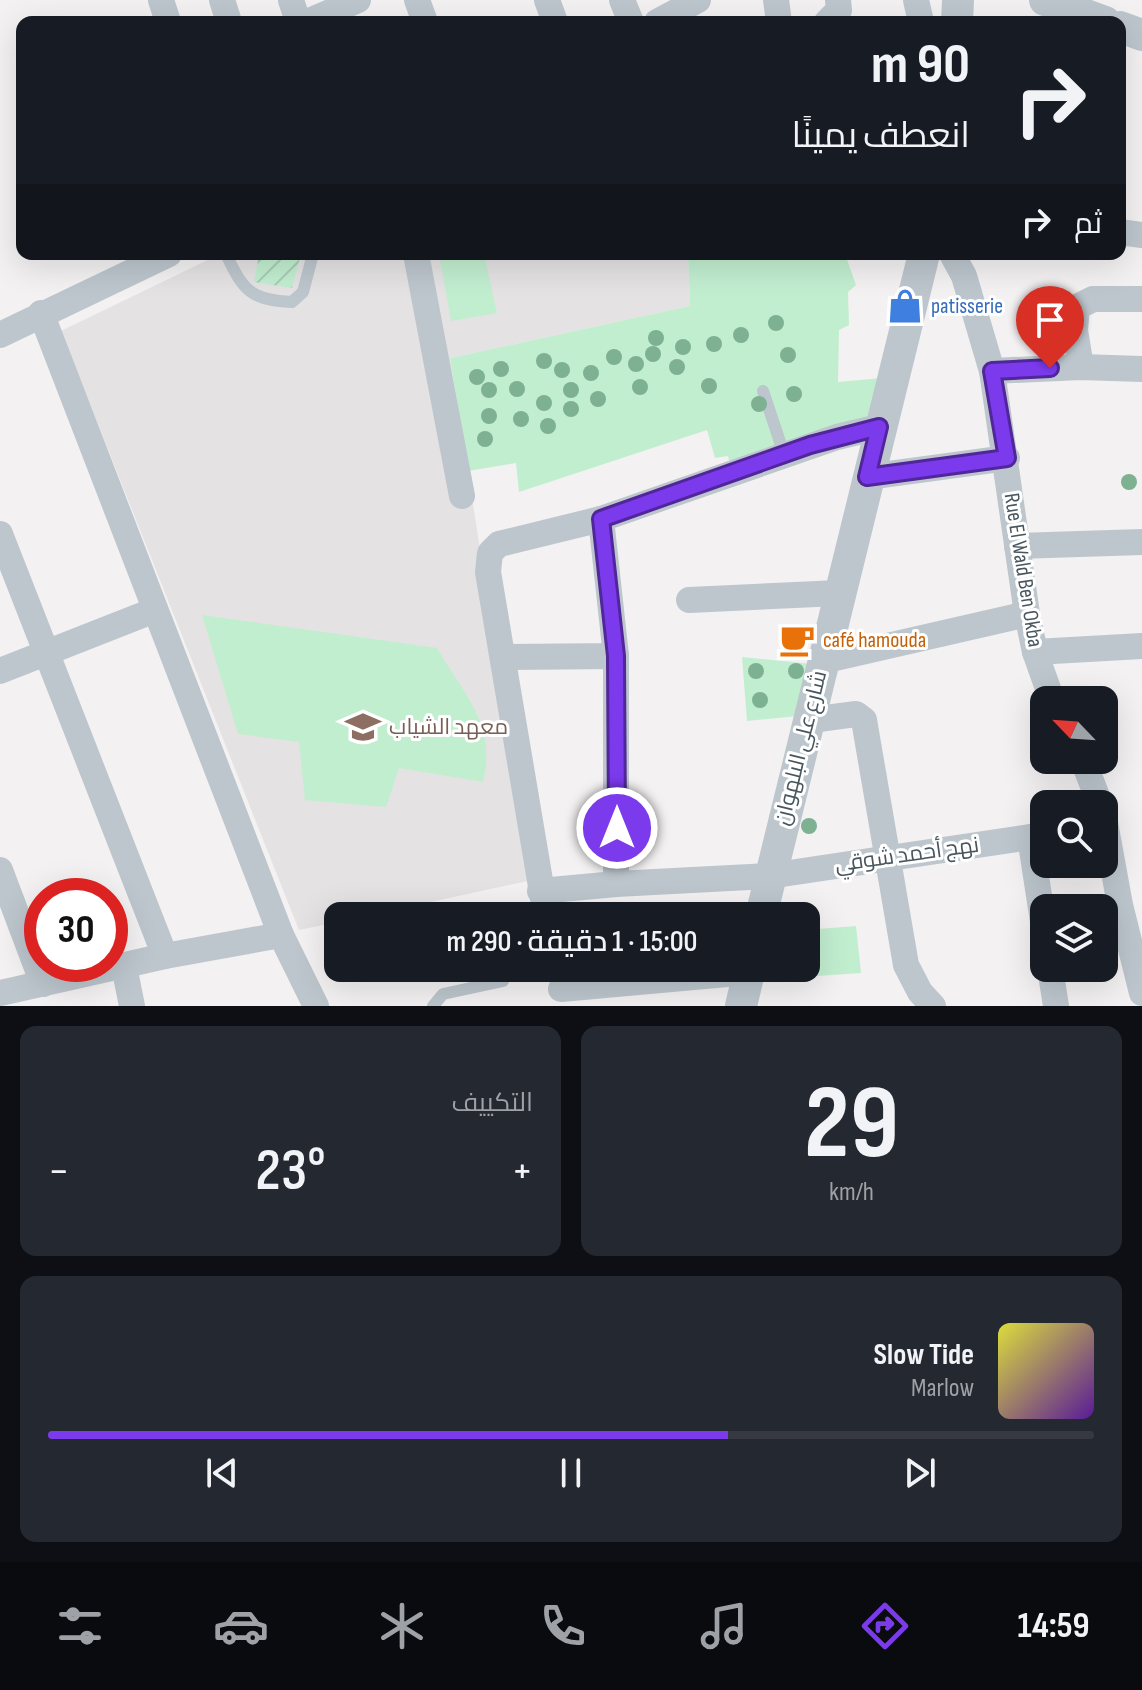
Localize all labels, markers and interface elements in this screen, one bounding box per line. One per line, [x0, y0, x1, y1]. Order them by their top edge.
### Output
text: 90 m [871, 32, 970, 99]
icon: right [998, 48, 1102, 152]
text: انعطف يمينًا [791, 115, 970, 158]
icon: right [1014, 200, 1058, 244]
text: ثم [1074, 206, 1102, 242]
pin [1016, 286, 1084, 368]
shop icon: patisserie [886, 287, 924, 325]
place label: patisserie [931, 293, 1003, 320]
icon: arrive [1028, 298, 1072, 342]
street label: Rue El Wald Ben Okba [997, 491, 1049, 649]
cafe icon: café hamouda [778, 621, 816, 659]
place label: café hamouda [823, 627, 926, 654]
street label: شارع علي البلهوان [769, 668, 835, 829]
north arrow [1030, 686, 1118, 774]
map controls [1030, 686, 1118, 982]
school or university icon: معهد الشياب [344, 708, 382, 746]
place label: معهد الشياب [389, 714, 508, 741]
position arrow [575, 786, 659, 870]
button: search [1030, 790, 1118, 878]
street label: نهج أحمد شوقي [833, 831, 981, 880]
speed limit sign: 30 [24, 878, 128, 982]
button: layers [1030, 894, 1118, 982]
text: 15:00 · 1 دقيقة · 290 m [447, 924, 697, 960]
text: 29 [804, 1062, 899, 1187]
text: التكييف [451, 1088, 533, 1119]
text: 23° [255, 1135, 326, 1207]
text: − [48, 1145, 70, 1198]
text: + [511, 1145, 533, 1198]
text: km/h [829, 1177, 874, 1208]
text: Slow Tide [874, 1337, 974, 1373]
text: Marlow [911, 1373, 974, 1404]
icon: previous [200, 1451, 244, 1495]
icon: pause [549, 1451, 593, 1495]
icon: next [898, 1451, 942, 1495]
icon: filters [52, 1598, 108, 1654]
icon: car [213, 1598, 269, 1654]
icon: climate [374, 1598, 430, 1654]
icon: phone [535, 1598, 591, 1654]
icon: music [696, 1598, 752, 1654]
icon: directions [857, 1598, 913, 1654]
text: 14:59 [1018, 1605, 1090, 1648]

